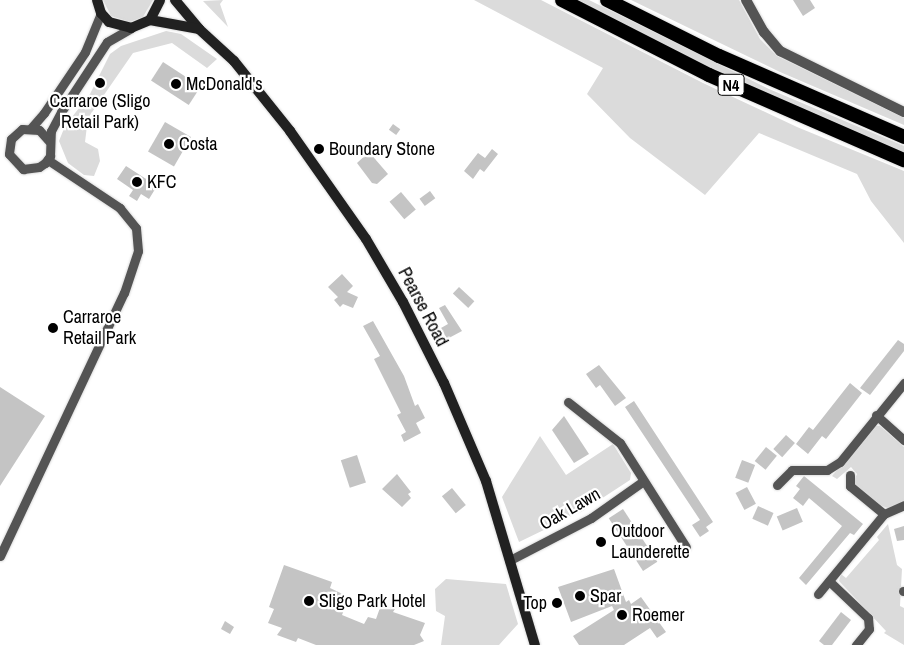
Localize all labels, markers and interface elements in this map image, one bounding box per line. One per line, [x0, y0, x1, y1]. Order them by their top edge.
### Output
road number: N4 [717, 72, 745, 98]
place label: McDonald's [186, 73, 263, 95]
marker: Carraroe (Sligo Retail Park) [94, 77, 106, 89]
marker: McDonald's [170, 78, 182, 90]
place label: Carraroe (Sligo Retail Park) [50, 91, 150, 134]
place label: Costa [179, 133, 218, 155]
marker: Costa [163, 138, 175, 150]
place label: Boundary Stone [329, 138, 435, 160]
marker: Boundary Stone [313, 143, 325, 155]
place label: KFC [147, 171, 177, 193]
marker: KFC [131, 176, 143, 188]
street label: Pearse Road [393, 264, 453, 350]
place label: Carraroe Retail Park [63, 307, 136, 350]
marker: Carraroe Retail Park [47, 322, 59, 334]
street label: Oak Lawn [536, 483, 604, 535]
place label: Outdoor Launderette [611, 521, 690, 564]
marker: Outdoor Launderette [595, 536, 607, 548]
place label: Spar [590, 585, 621, 607]
place label: Sligo Park Hotel [319, 590, 426, 612]
marker: Spar [574, 590, 586, 602]
place label: Top [523, 592, 547, 614]
marker: Sligo Park Hotel [303, 595, 315, 607]
marker: Top [551, 597, 563, 609]
place label: Roemer [632, 604, 684, 626]
marker: Roemer [616, 609, 628, 621]

